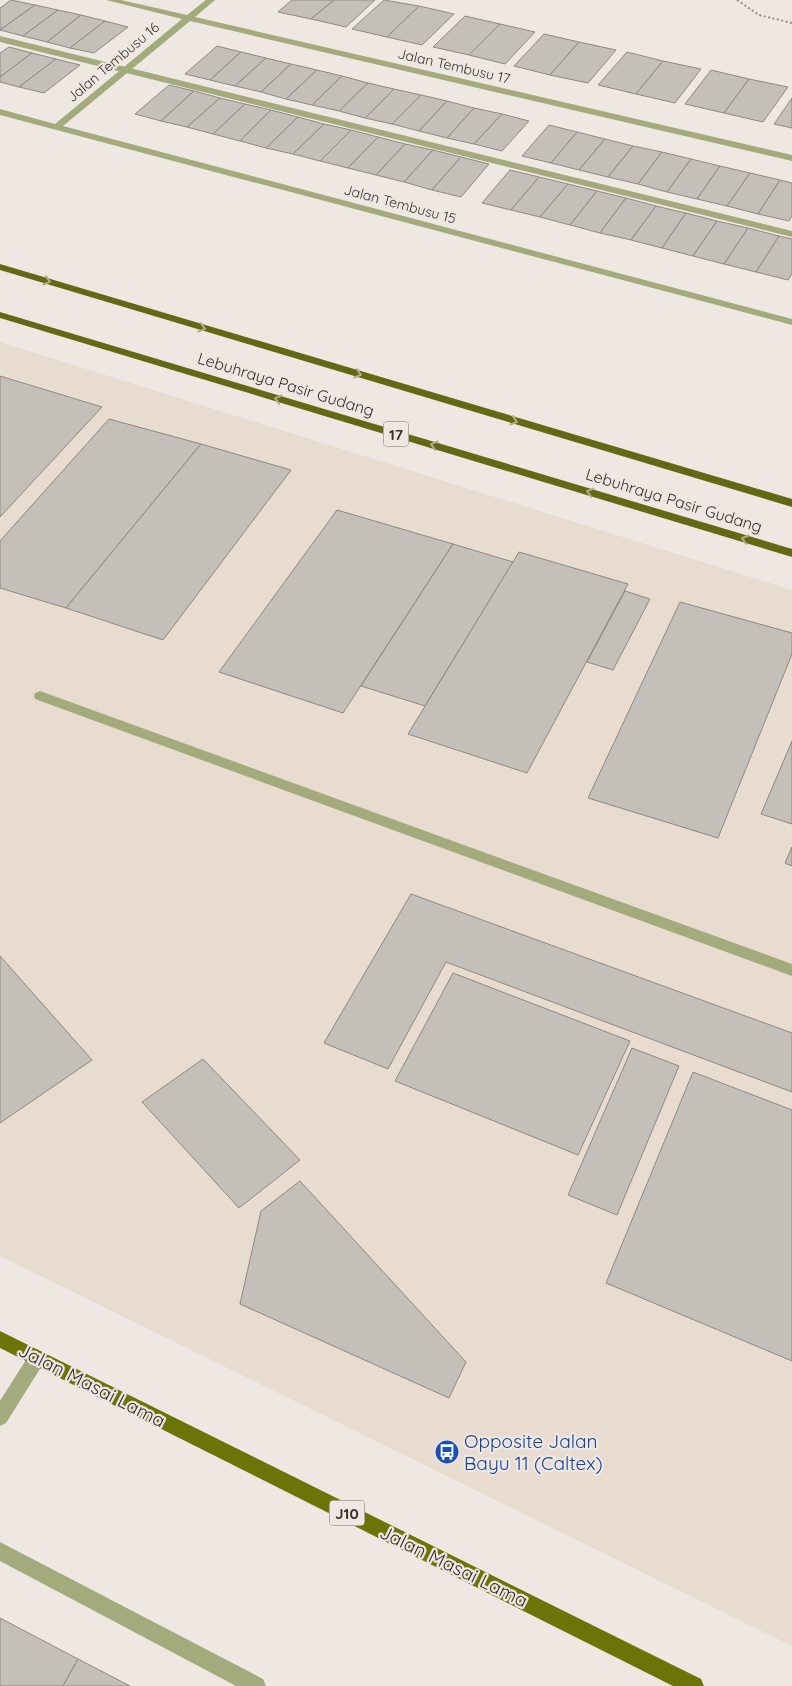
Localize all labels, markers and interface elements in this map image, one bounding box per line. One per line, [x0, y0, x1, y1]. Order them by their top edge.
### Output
street label: Jalan Tembusu 16 [63, 18, 163, 106]
street label: Jalan Tembusu 17 [396, 44, 512, 88]
street label: Jalan Tembusu 15 [342, 180, 458, 228]
one-way arrow [42, 276, 50, 286]
one-way arrow [198, 322, 206, 332]
street label: Lebuhraya Pasir Gudang [195, 348, 377, 420]
one-way arrow [354, 369, 362, 379]
one-way arrow [275, 394, 283, 404]
one-way arrow [509, 415, 518, 425]
road number: 17 [384, 422, 408, 446]
one-way arrow [430, 441, 439, 451]
street label: Lebuhraya Pasir Gudang [583, 464, 765, 536]
one-way arrow [586, 488, 594, 498]
one-way arrow [742, 534, 750, 544]
street label: Jalan Masai Lama [14, 1338, 170, 1432]
place label: Opposite Jalan Bayu 11 (Caltex) [464, 1429, 603, 1475]
bus stop icon: Opposite Jalan Bayu 11 (Caltex) [434, 1439, 460, 1465]
road number: J10 [330, 1500, 364, 1526]
street label: Jalan Masai Lama [376, 1520, 532, 1612]

